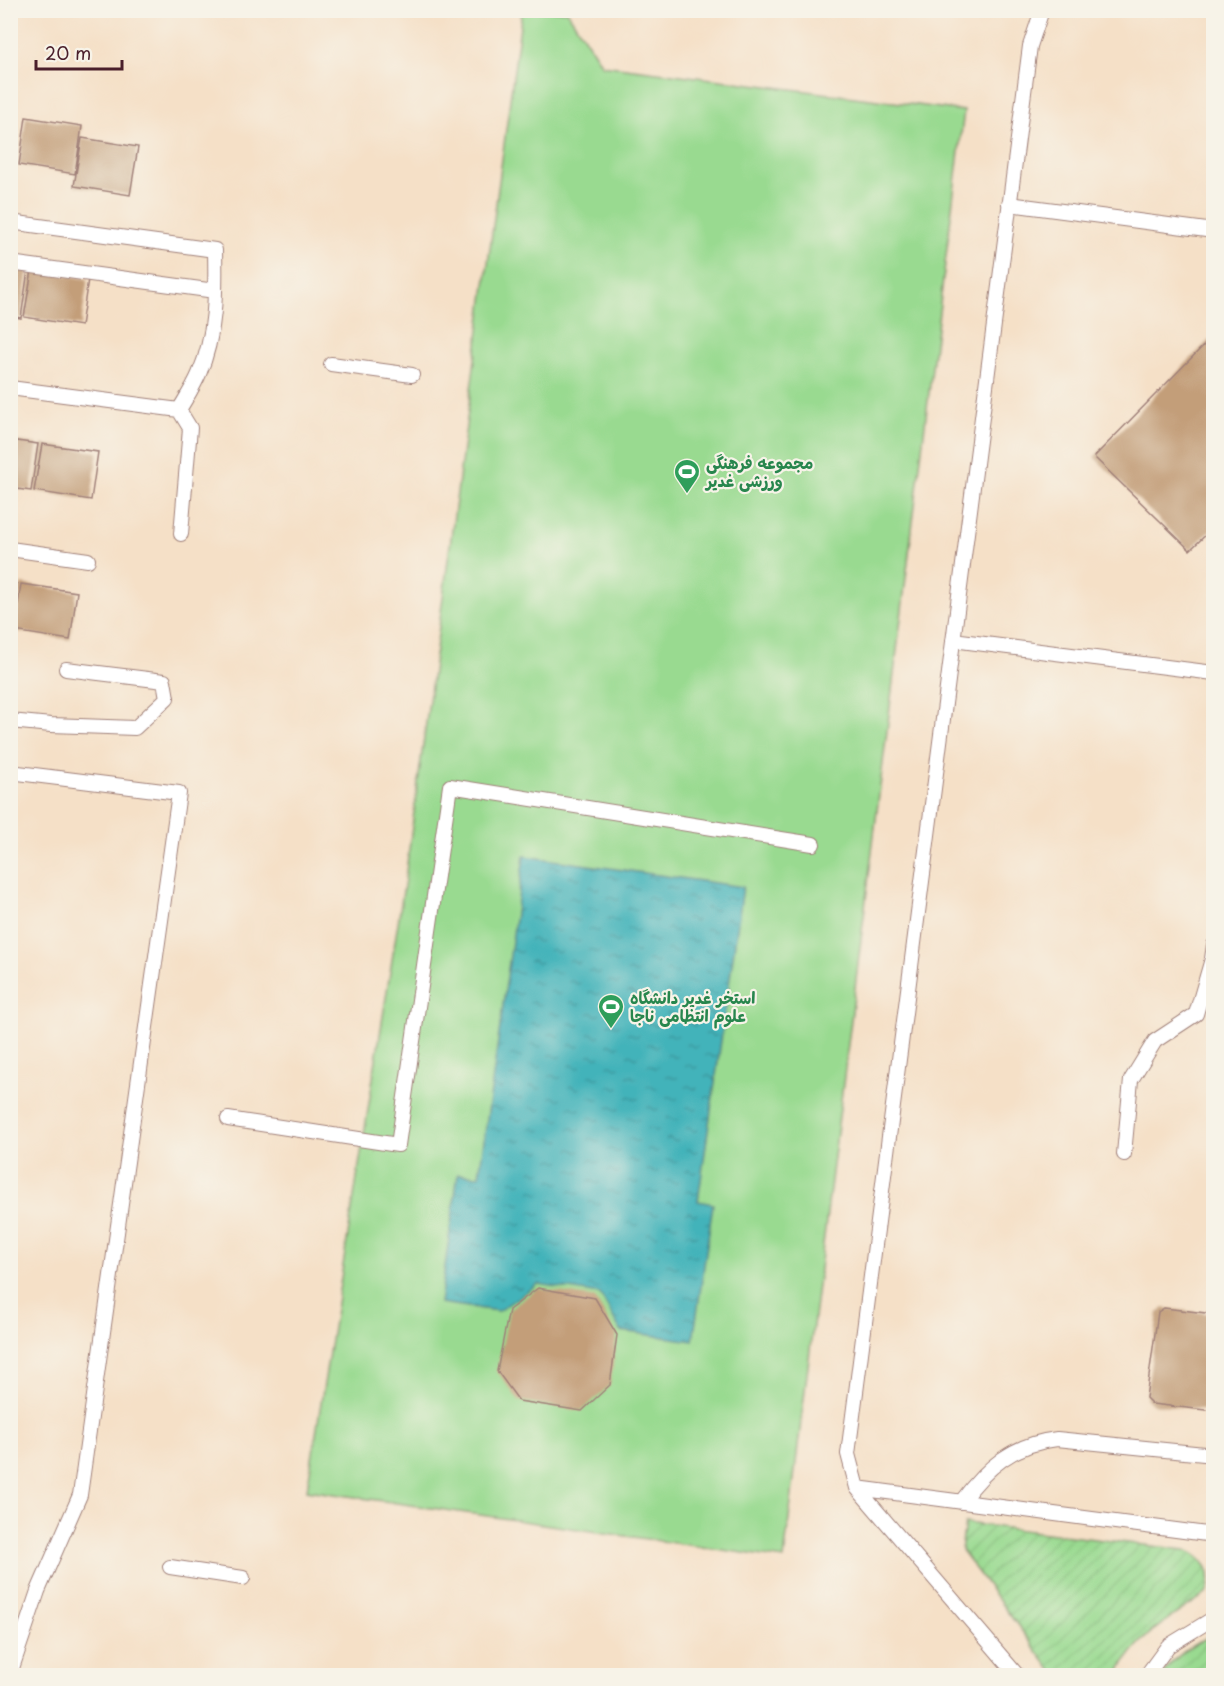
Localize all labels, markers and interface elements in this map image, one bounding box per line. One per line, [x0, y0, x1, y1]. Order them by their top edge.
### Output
scale bar [36, 33, 122, 71]
text: 20 m [45, 39, 91, 66]
place label: مجموعه فرهنگی ورزشی غدیر [704, 450, 813, 492]
sports icon: مجموعه فرهنگی ورزشی غدیر [672, 457, 702, 495]
place label: استخر غدیر دانشگاه علوم انتظامی ناجا [630, 985, 755, 1029]
sports icon: استخر غدیر دانشگاه علوم انتظامی ناجا [596, 992, 626, 1030]

